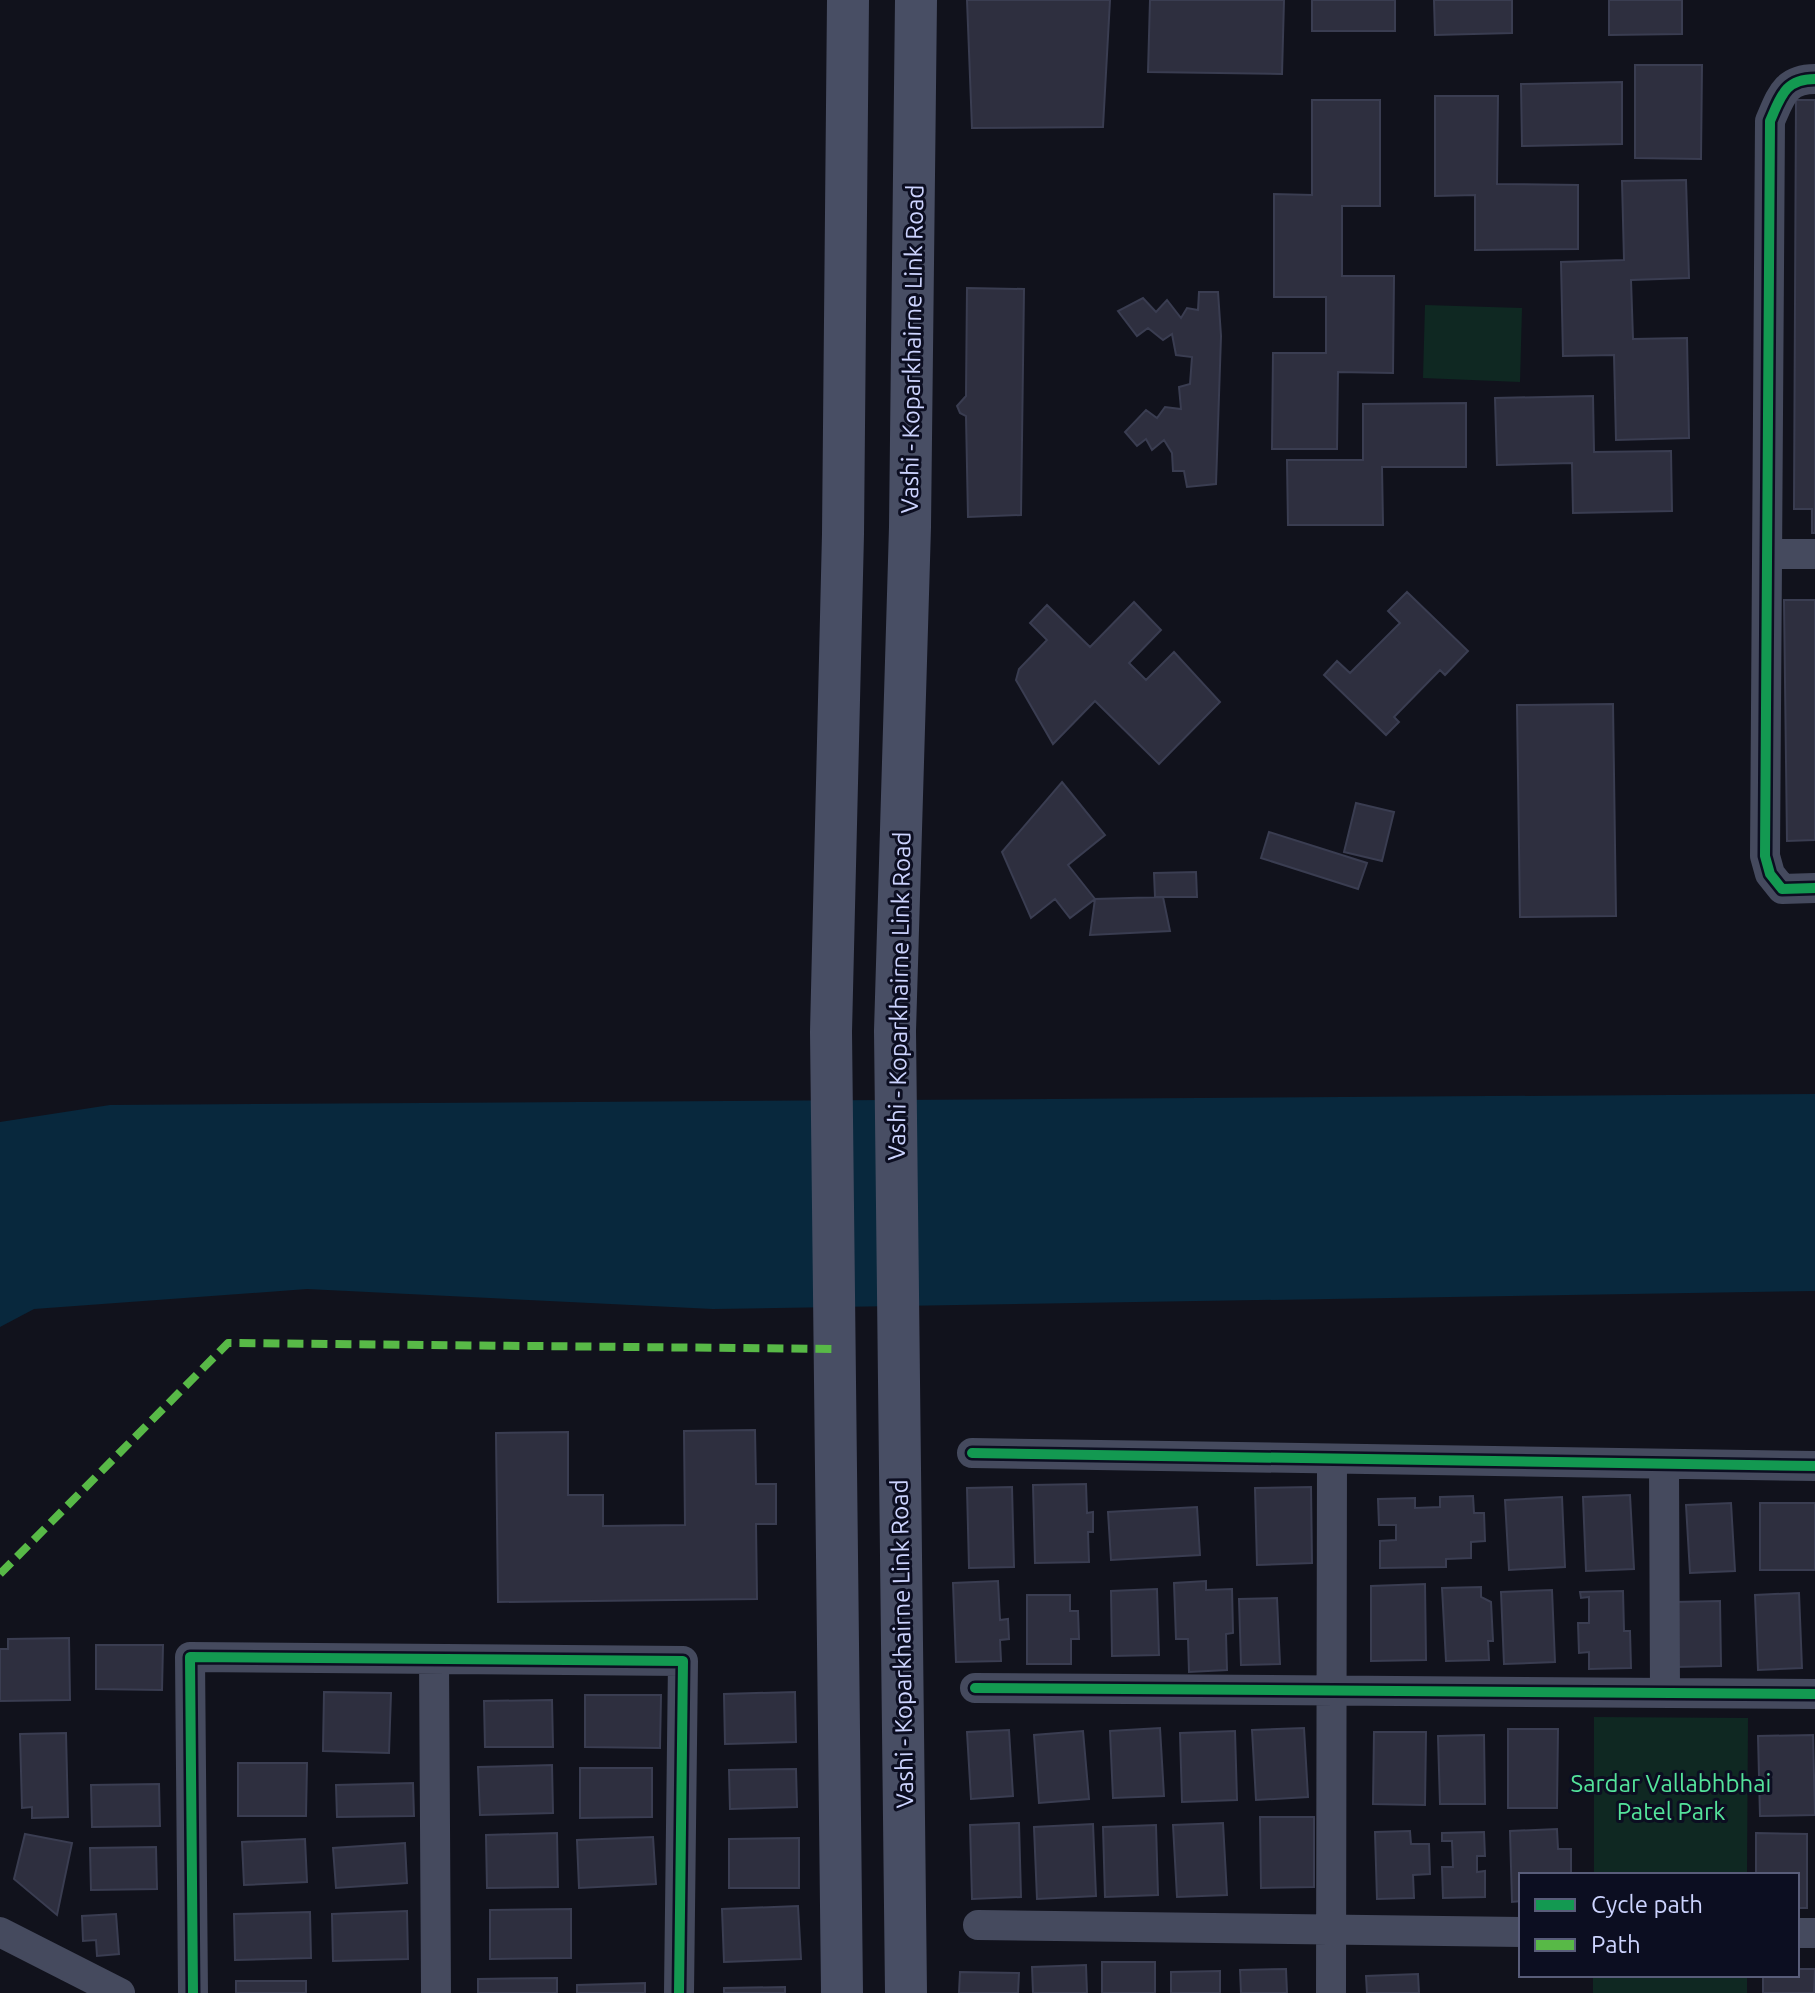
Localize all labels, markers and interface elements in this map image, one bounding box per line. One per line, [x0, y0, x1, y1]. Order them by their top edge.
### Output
street label: Vashi - Koparkhairne Link Road [896, 184, 928, 514]
street label: Vashi - Koparkhairne Link Road [883, 831, 915, 1161]
street label: Vashi - Koparkhairne Link Road [886, 1479, 918, 1809]
park label: Sardar Vallabhbhai Patel Park [1571, 1770, 1771, 1825]
legend [1519, 1873, 1799, 1977]
text: Cycle path [1591, 1891, 1703, 1918]
text: Path [1591, 1931, 1641, 1958]

